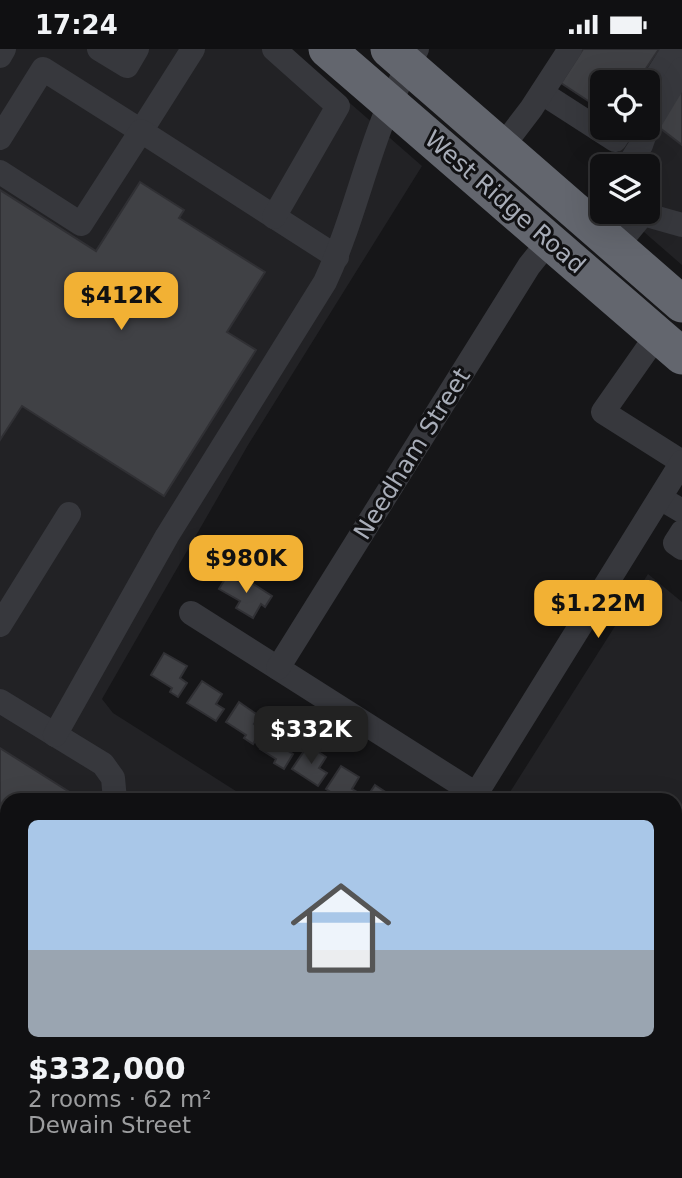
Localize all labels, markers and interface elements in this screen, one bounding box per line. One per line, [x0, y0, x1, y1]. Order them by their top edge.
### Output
text: 17:24 [35, 10, 118, 40]
map controls [590, 70, 660, 224]
button: locate [590, 70, 660, 140]
street label: West Ridge Road [419, 125, 591, 279]
button: layers [590, 154, 660, 224]
pin: $412K [72, 273, 170, 332]
text: $412K [80, 282, 162, 308]
street label: Needham Street [348, 363, 476, 545]
pin: $980K [197, 535, 295, 595]
text: $980K [205, 545, 287, 571]
pin: $1.22M [541, 581, 655, 640]
text: $1.22M [550, 590, 646, 616]
pin: $332K [262, 707, 360, 766]
text: $332K [270, 716, 352, 742]
icon: home [278, 865, 404, 991]
text: $332,000 [28, 1051, 186, 1086]
text: 2 rooms · 62 m² [28, 1086, 212, 1112]
text: Dewain Street [28, 1112, 191, 1138]

